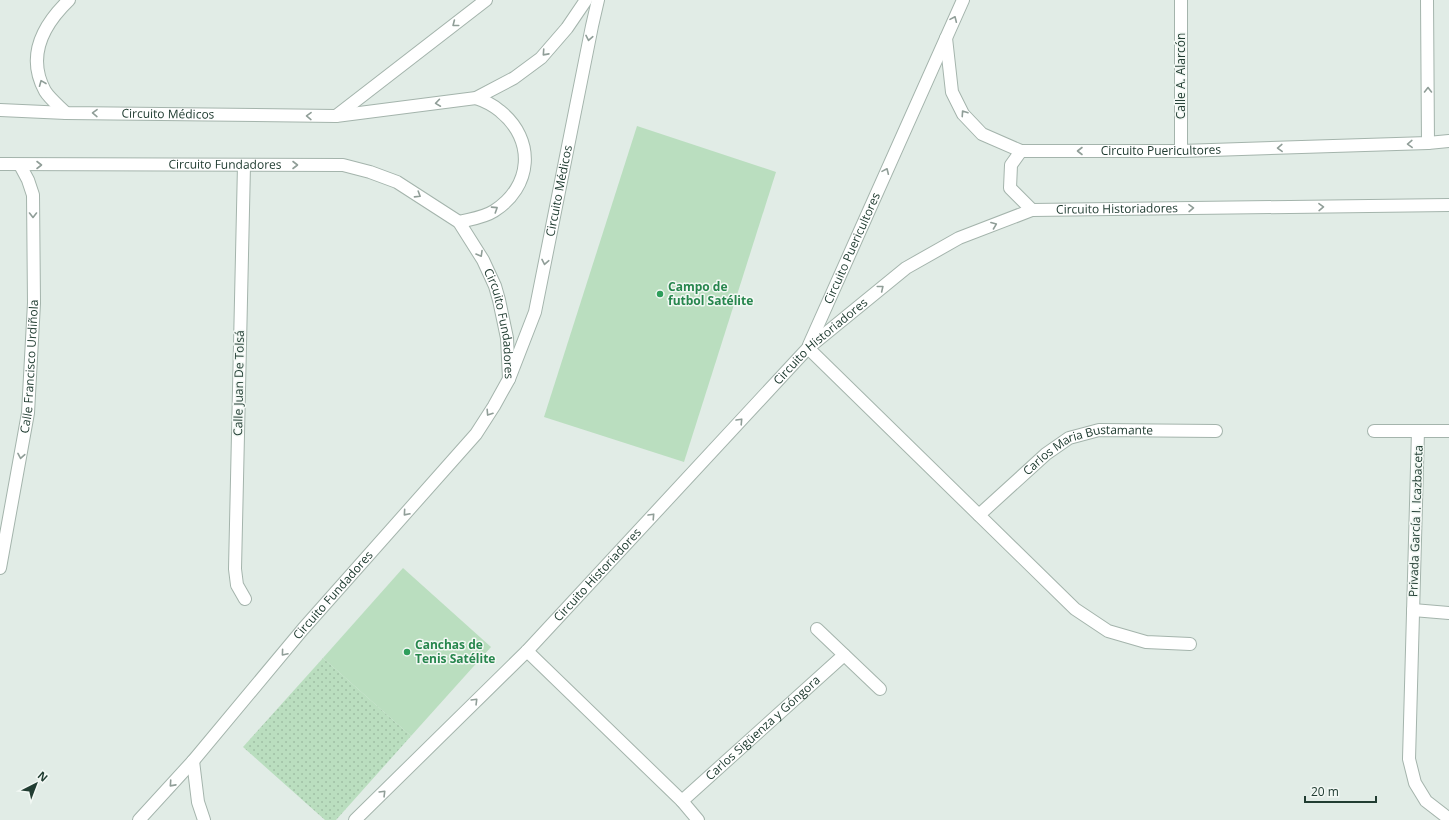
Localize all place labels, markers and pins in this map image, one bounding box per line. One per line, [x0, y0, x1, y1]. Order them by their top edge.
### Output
place label: Campo de futbol Satélite [668, 278, 753, 309]
marker: Campo de futbol Satélite [655, 289, 665, 299]
place label: Canchas de Tenis Satélite [415, 636, 495, 667]
marker: Canchas de Tenis Satélite [402, 647, 412, 657]

